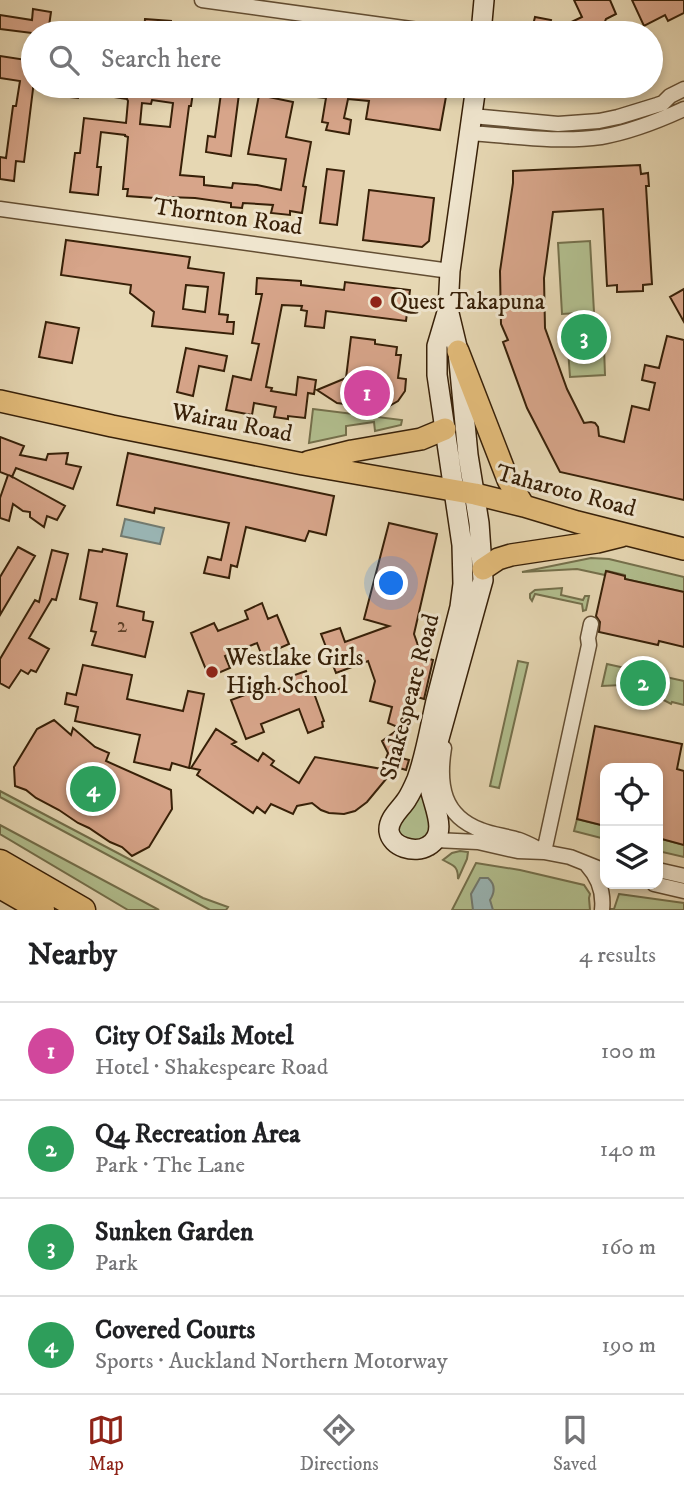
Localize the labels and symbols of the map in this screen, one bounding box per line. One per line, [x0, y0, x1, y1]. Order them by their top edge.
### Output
street label: Thornton Road [151, 192, 305, 242]
place label: Quest Takapuna [390, 287, 546, 317]
marker: Quest Takapuna [368, 294, 384, 310]
pin: 3 [561, 311, 607, 363]
pin: 1 [344, 367, 390, 419]
street label: Wairau Road [168, 396, 295, 449]
street label: Taharoto Road [493, 458, 639, 524]
your location [374, 566, 408, 600]
street label: Shakespeare Road [373, 611, 447, 783]
house number: 2 [117, 613, 128, 639]
place label: Westlake Girls High School [225, 643, 364, 701]
pin: 2 [620, 657, 666, 709]
marker: Westlake Girls High School [204, 664, 220, 680]
pin: 4 [70, 763, 116, 815]

